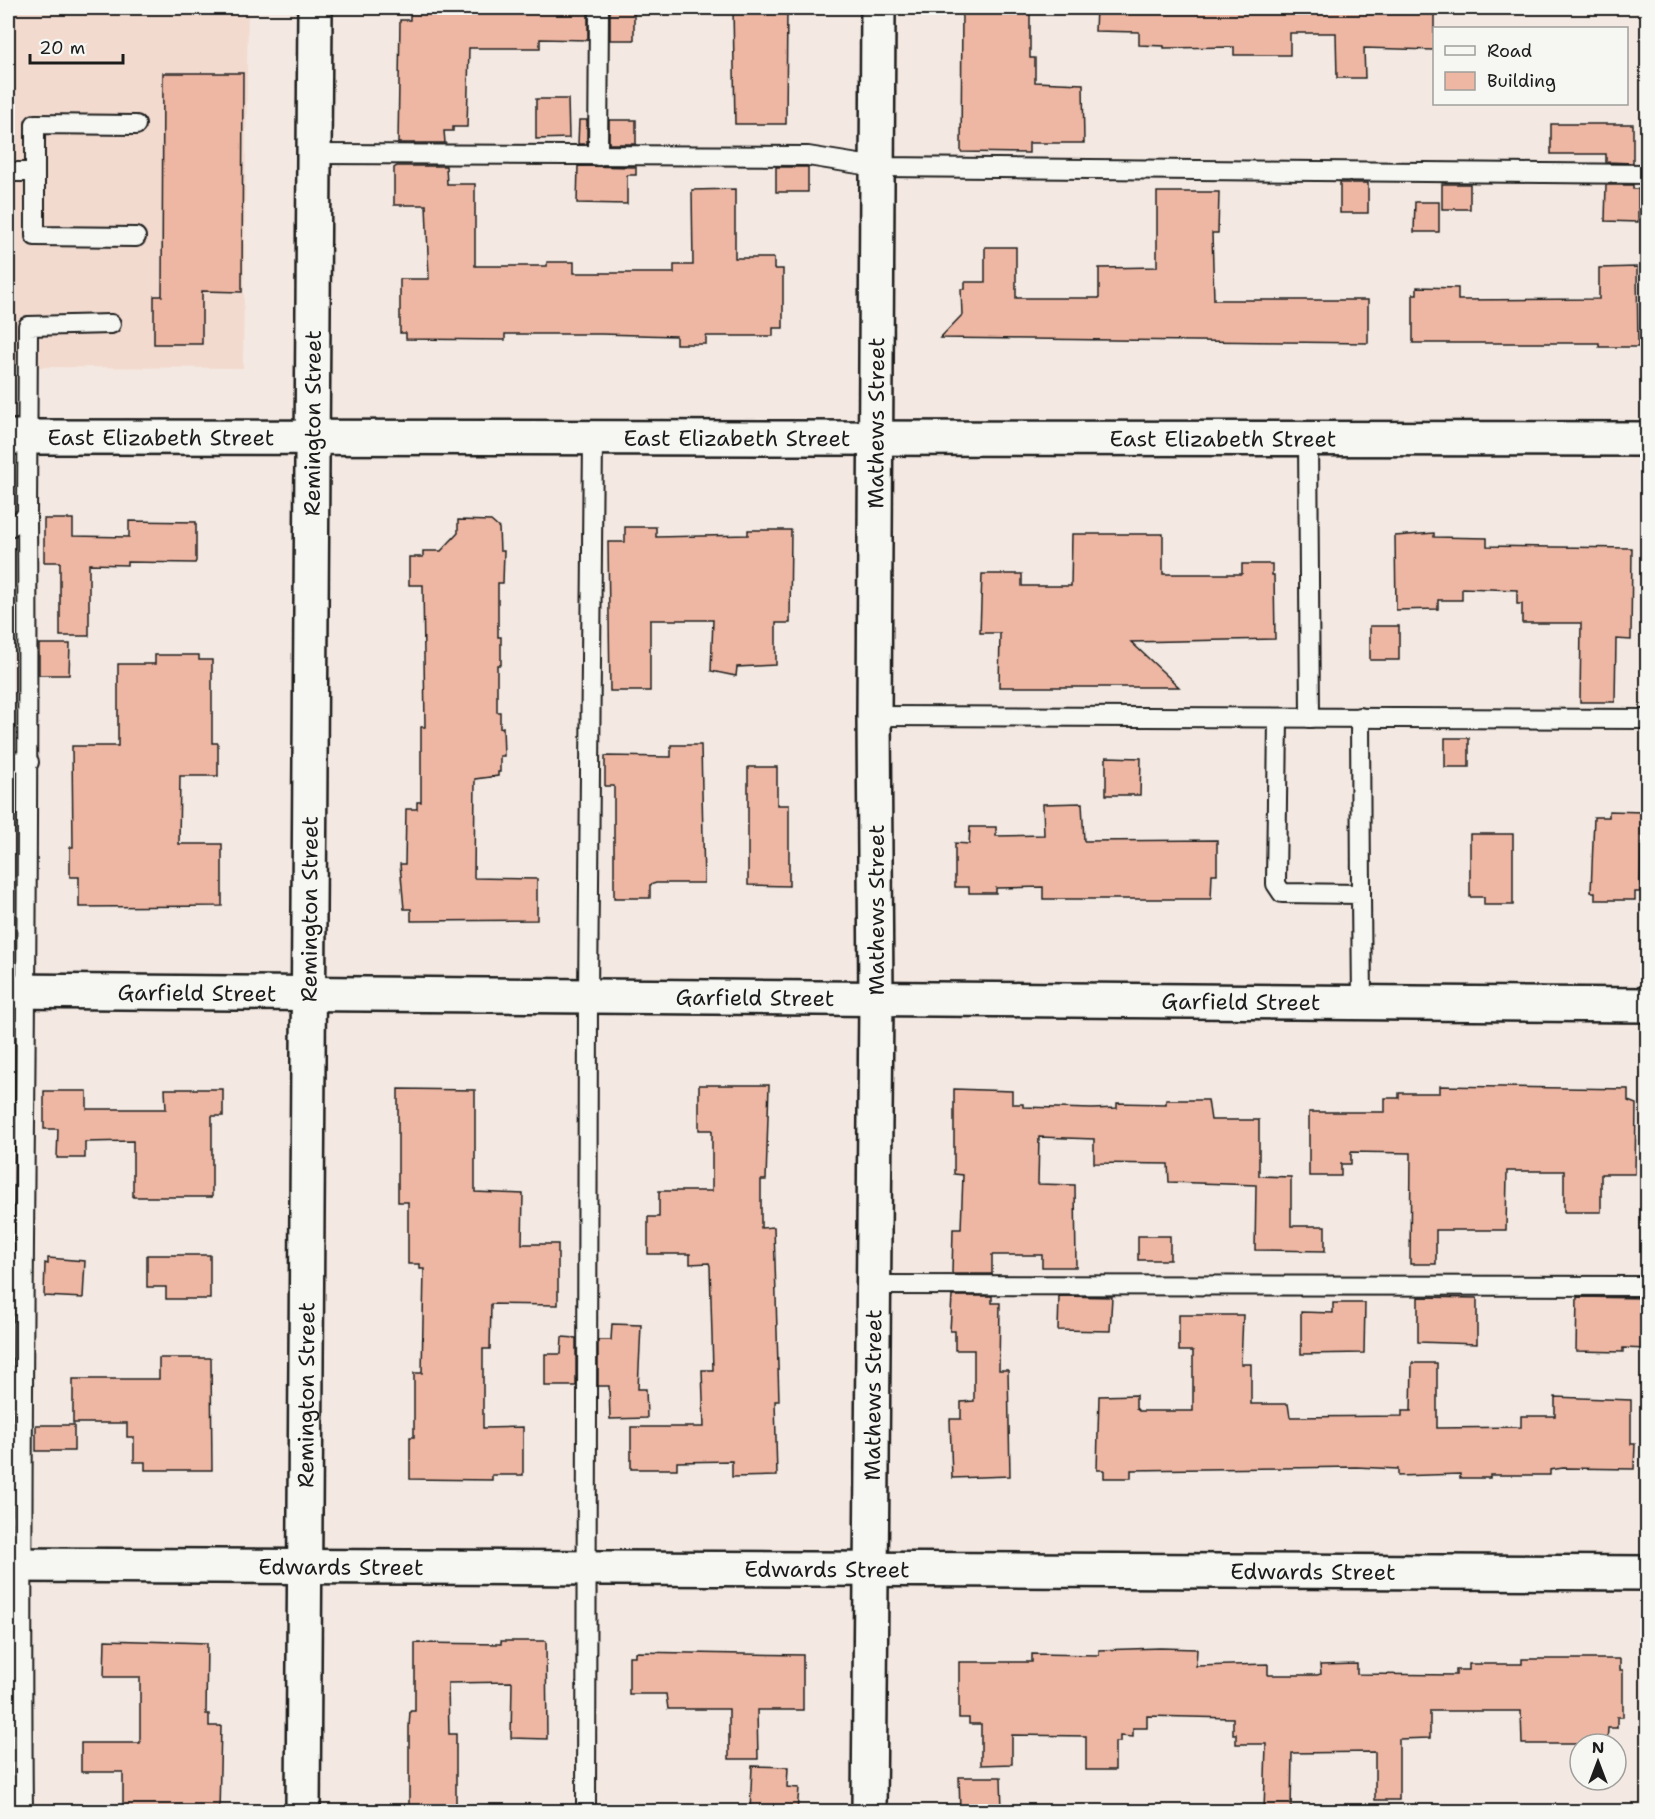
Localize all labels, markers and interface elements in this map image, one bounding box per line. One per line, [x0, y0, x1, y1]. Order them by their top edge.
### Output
scale bar [30, 27, 123, 65]
legend [1433, 27, 1628, 105]
text: 20 m [39, 36, 85, 60]
text: Road [1487, 39, 1532, 63]
text: Building [1487, 69, 1556, 93]
street label: Remington Street [297, 330, 327, 516]
street label: Mathews Street [861, 337, 891, 509]
street label: East Elizabeth Street [48, 423, 274, 452]
street label: East Elizabeth Street [624, 423, 850, 453]
street label: East Elizabeth Street [1110, 424, 1336, 453]
street label: Remington Street [294, 816, 324, 1002]
street label: Mathews Street [862, 824, 891, 996]
street label: Garfield Street [117, 977, 277, 1008]
street label: Garfield Street [675, 982, 835, 1013]
street label: Garfield Street [1161, 986, 1321, 1017]
street label: Remington Street [291, 1302, 321, 1488]
street label: Mathews Street [857, 1309, 888, 1481]
street label: Edwards Street [258, 1552, 424, 1582]
street label: Edwards Street [744, 1554, 910, 1584]
street label: Edwards Street [1230, 1556, 1396, 1586]
north arrow [1568, 1732, 1628, 1792]
text: N [1592, 1737, 1604, 1758]

